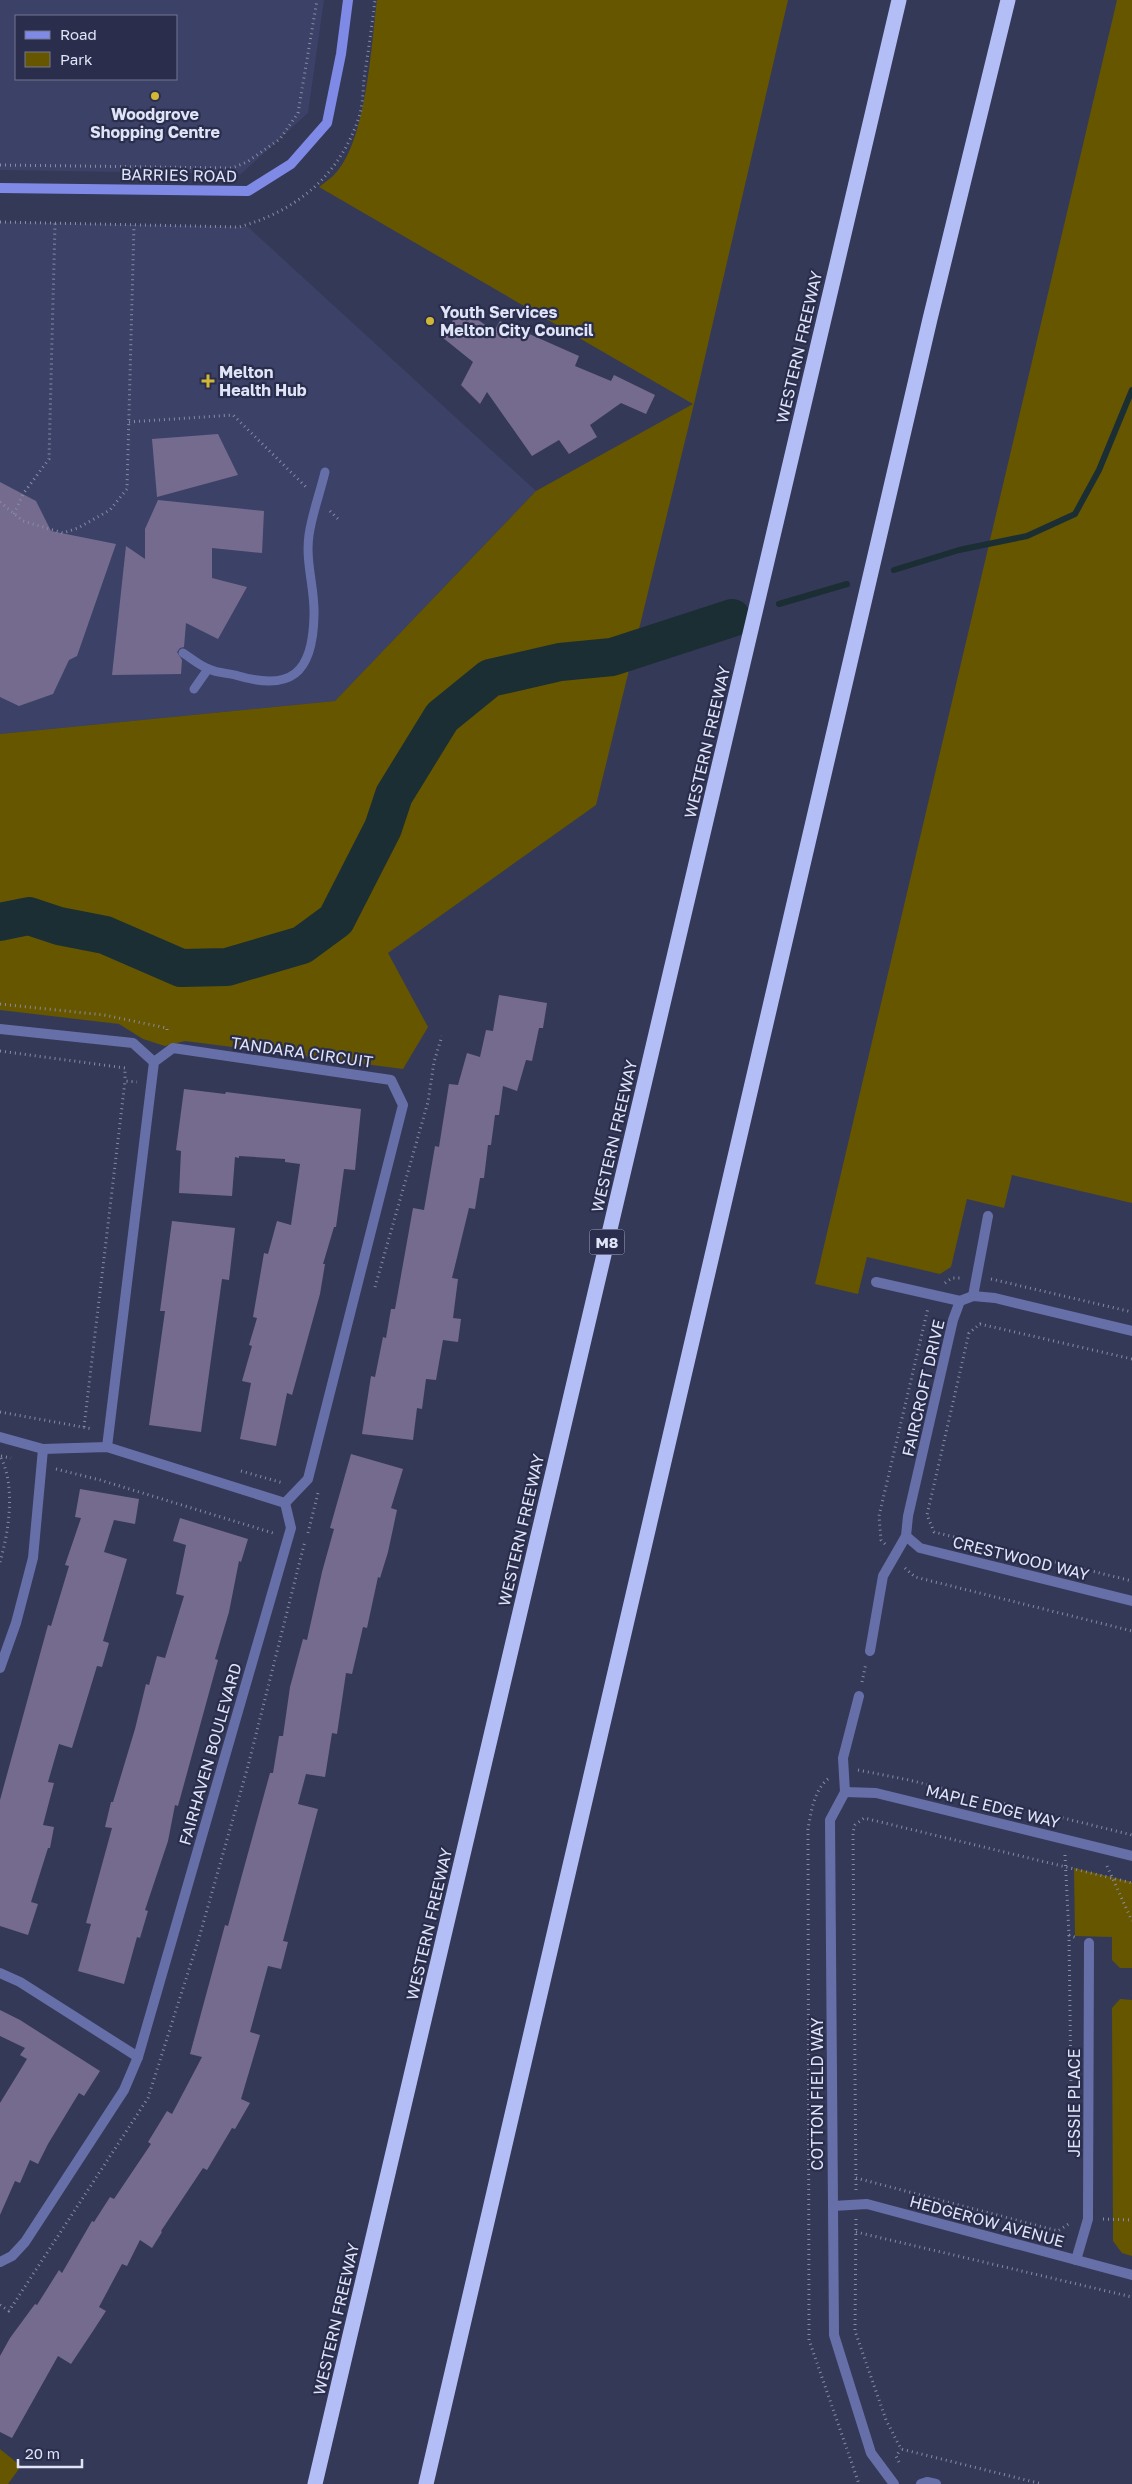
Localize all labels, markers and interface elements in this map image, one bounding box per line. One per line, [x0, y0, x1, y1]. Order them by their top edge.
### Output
legend [15, 15, 178, 80]
text: Road [60, 25, 97, 43]
text: Park [60, 50, 93, 68]
marker: Woodgrove Shopping Centre [149, 90, 161, 102]
place label: Woodgrove Shopping Centre [90, 104, 220, 142]
street label: BARRIES ROAD [121, 164, 237, 186]
street label: WESTERN FREEWAY [772, 268, 826, 425]
place label: Youth Services Melton City Council [440, 302, 594, 340]
marker: Youth Services Melton City Council [424, 315, 436, 327]
place label: Melton Health Hub [219, 362, 307, 400]
marker: Melton Health Hub [201, 374, 215, 388]
street label: WESTERN FREEWAY [680, 663, 734, 820]
street label: TANDARA CIRCUIT [230, 1032, 374, 1072]
street label: WESTERN FREEWAY [587, 1057, 641, 1214]
road number: M8 [590, 1230, 624, 1254]
street label: FAIRCROFT DRIVE [897, 1317, 949, 1459]
street label: WESTERN FREEWAY [494, 1451, 548, 1608]
street label: CRESTWOOD WAY [951, 1531, 1092, 1585]
street label: FAIRHAVEN BOULEVARD [174, 1661, 246, 1847]
street label: MAPLE EDGE WAY [924, 1780, 1063, 1833]
street label: WESTERN FREEWAY [402, 1845, 456, 2002]
street label: COTTON FIELD WAY [807, 2017, 827, 2170]
street label: JESSIE PLACE [1064, 2048, 1084, 2158]
street label: HEDGEROW AVENUE [907, 2191, 1067, 2251]
street label: WESTERN FREEWAY [309, 2240, 363, 2397]
scale bar [18, 2436, 81, 2468]
text: 20 m [25, 2444, 60, 2462]

